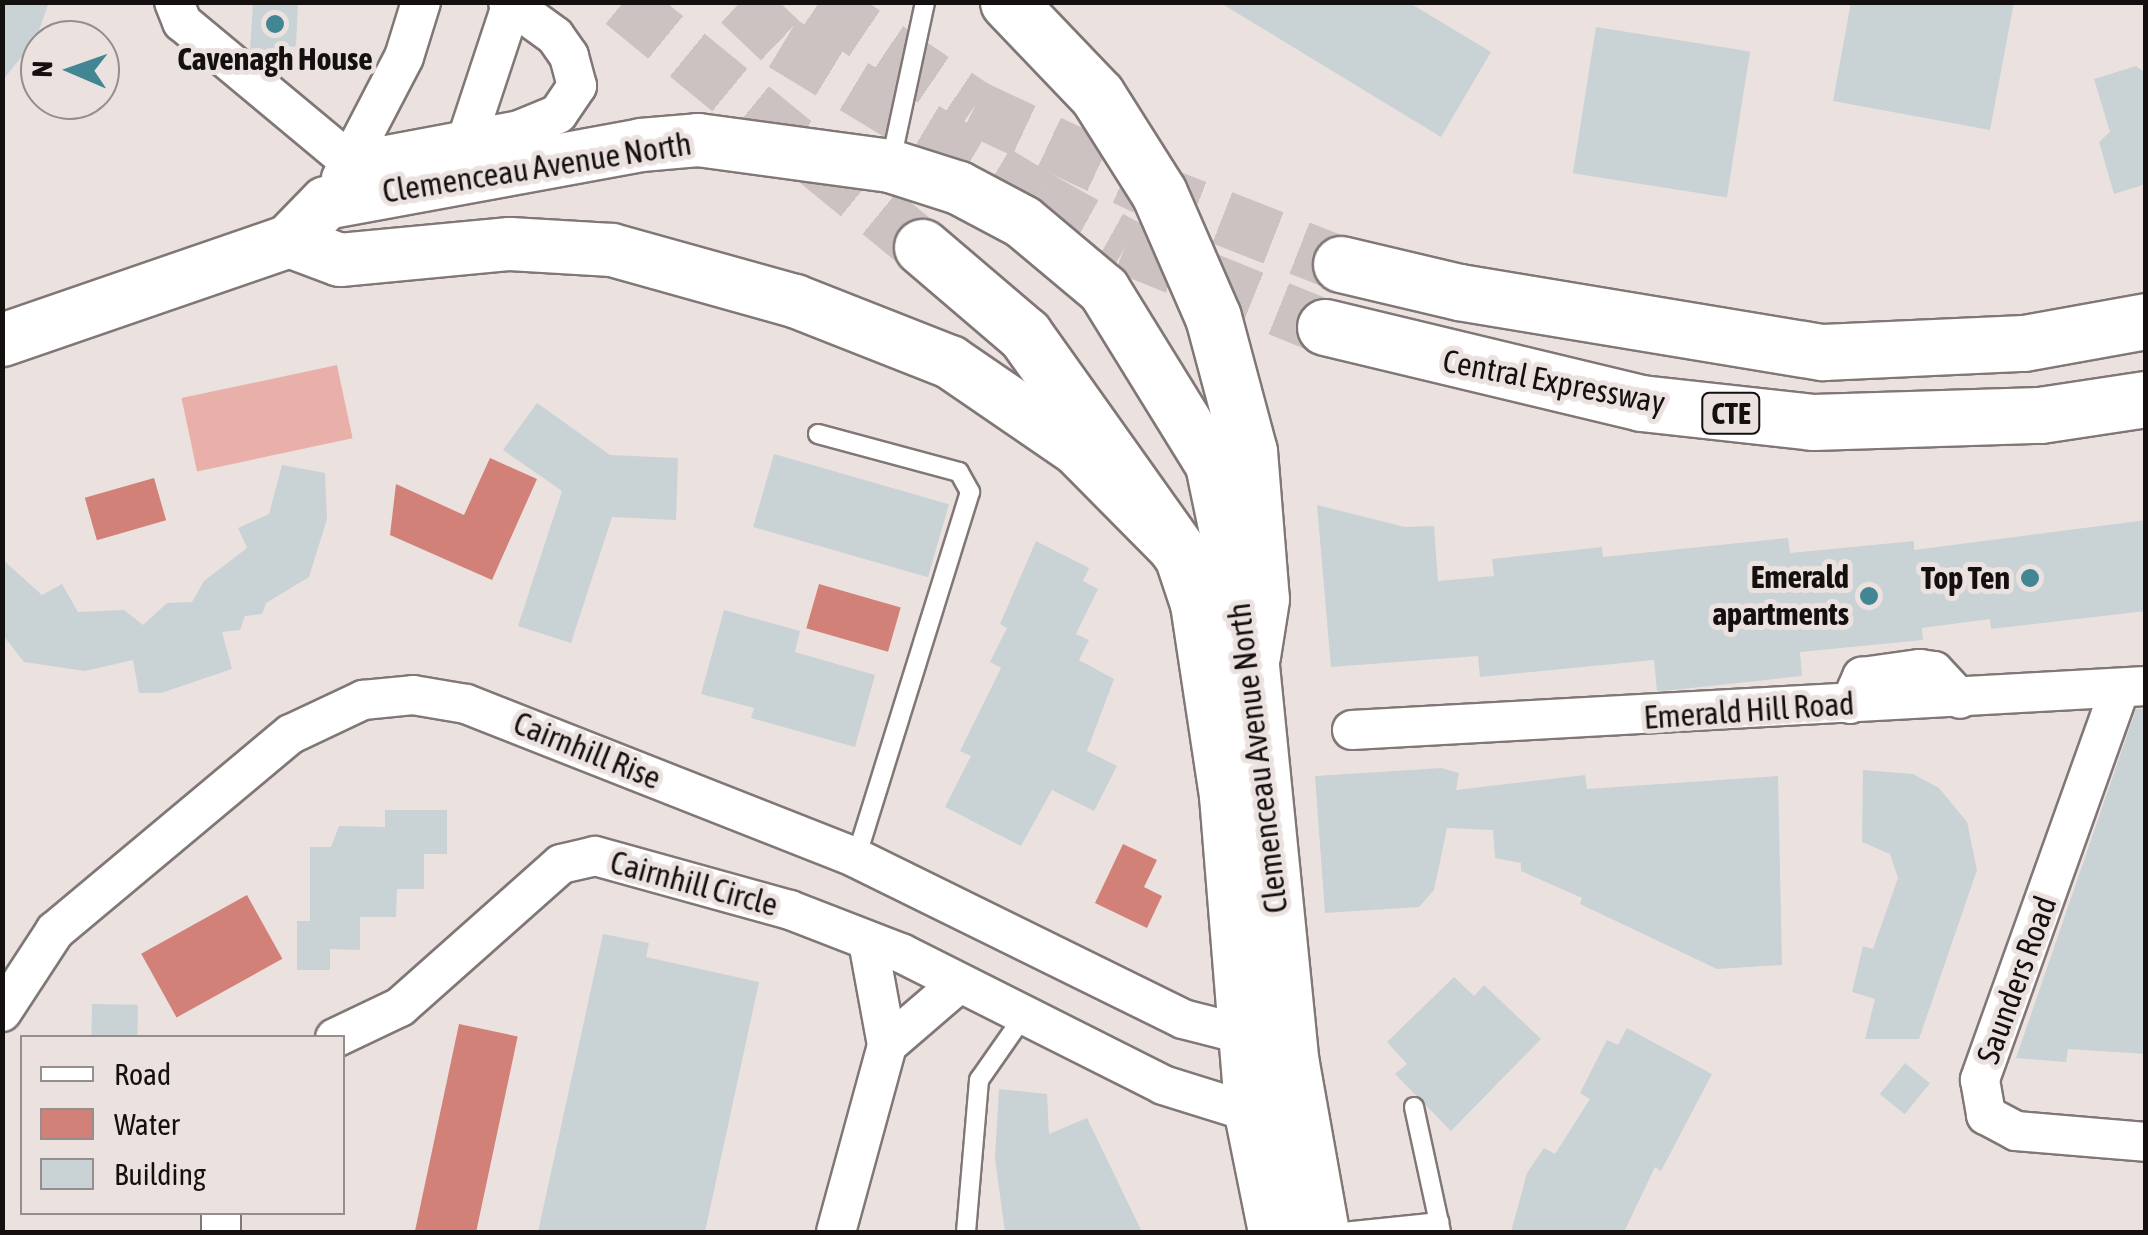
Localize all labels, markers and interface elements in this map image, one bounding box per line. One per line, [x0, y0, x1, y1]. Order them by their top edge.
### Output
marker: Cavenagh House [264, 13, 286, 35]
north arrow [20, 20, 120, 120]
place label: Cavenagh House [177, 40, 373, 78]
text: N [26, 60, 58, 78]
street label: Clemenceau Avenue North [380, 125, 694, 211]
street label: Central Expressway [1440, 342, 1668, 422]
road number: CTE [1701, 388, 1761, 438]
place label: Emerald apartments [1712, 559, 1849, 634]
place label: Top Ten [1921, 559, 2010, 597]
marker: Top Ten [2019, 567, 2041, 589]
marker: Emerald apartments [1858, 585, 1880, 607]
street label: Clemenceau Avenue North [1220, 601, 1296, 915]
street label: Emerald Hill Road [1642, 684, 1856, 738]
street label: Cairnhill Rise [508, 704, 666, 798]
street label: Cairnhill Circle [606, 843, 782, 925]
street label: Saunders Road [1969, 891, 2065, 1069]
legend [20, 1035, 345, 1215]
text: Road [114, 1057, 171, 1091]
text: Water [114, 1107, 180, 1141]
text: Building [114, 1157, 206, 1191]

